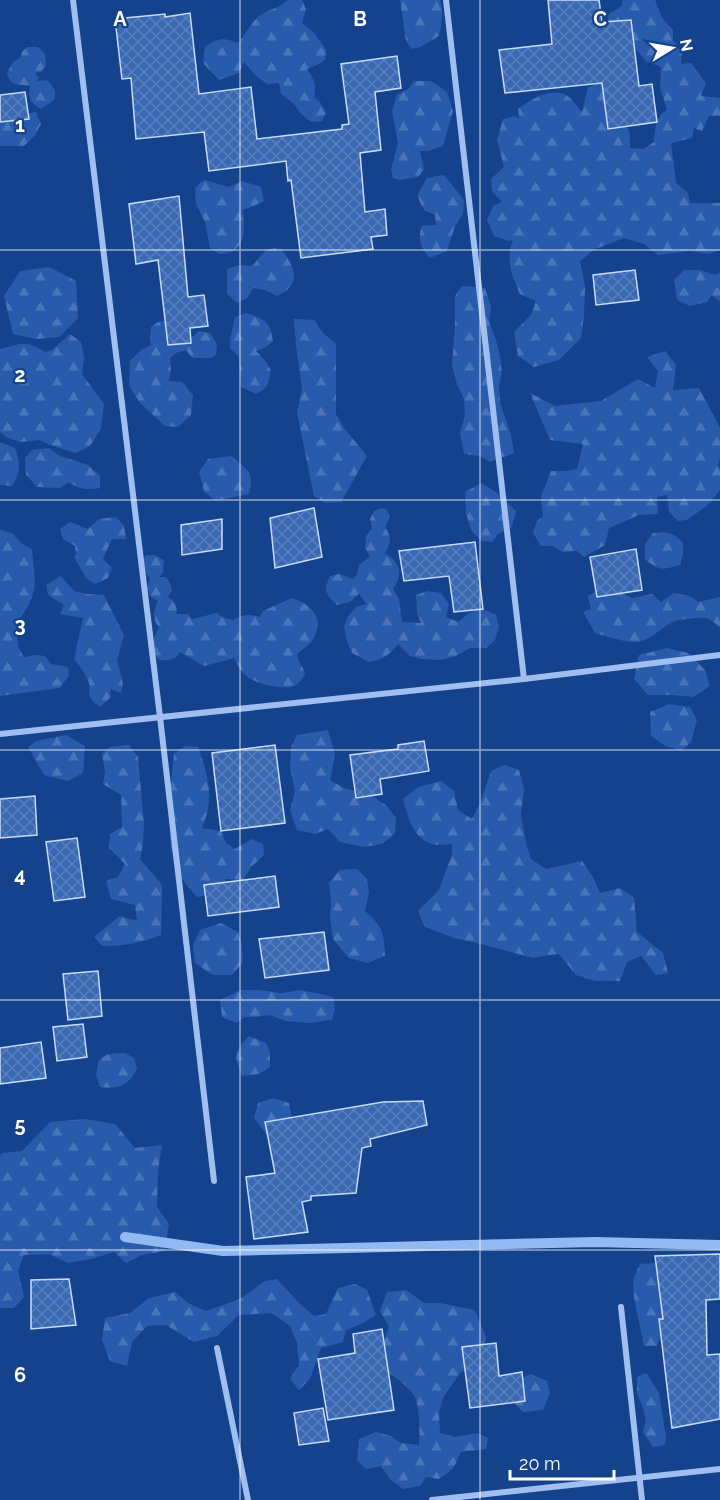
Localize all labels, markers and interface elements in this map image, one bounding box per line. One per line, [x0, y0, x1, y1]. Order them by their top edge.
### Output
text: A [113, 7, 127, 31]
text: B [353, 7, 367, 31]
text: C [593, 7, 607, 31]
north arrow [642, 18, 702, 78]
text: N [676, 37, 697, 53]
text: 1 [15, 113, 25, 137]
text: 2 [14, 363, 26, 387]
text: 3 [14, 613, 26, 637]
text: 4 [14, 863, 26, 887]
text: 5 [14, 1113, 26, 1137]
text: 6 [14, 1363, 26, 1387]
scale bar [510, 1443, 614, 1481]
text: 20 m [519, 1453, 561, 1474]

